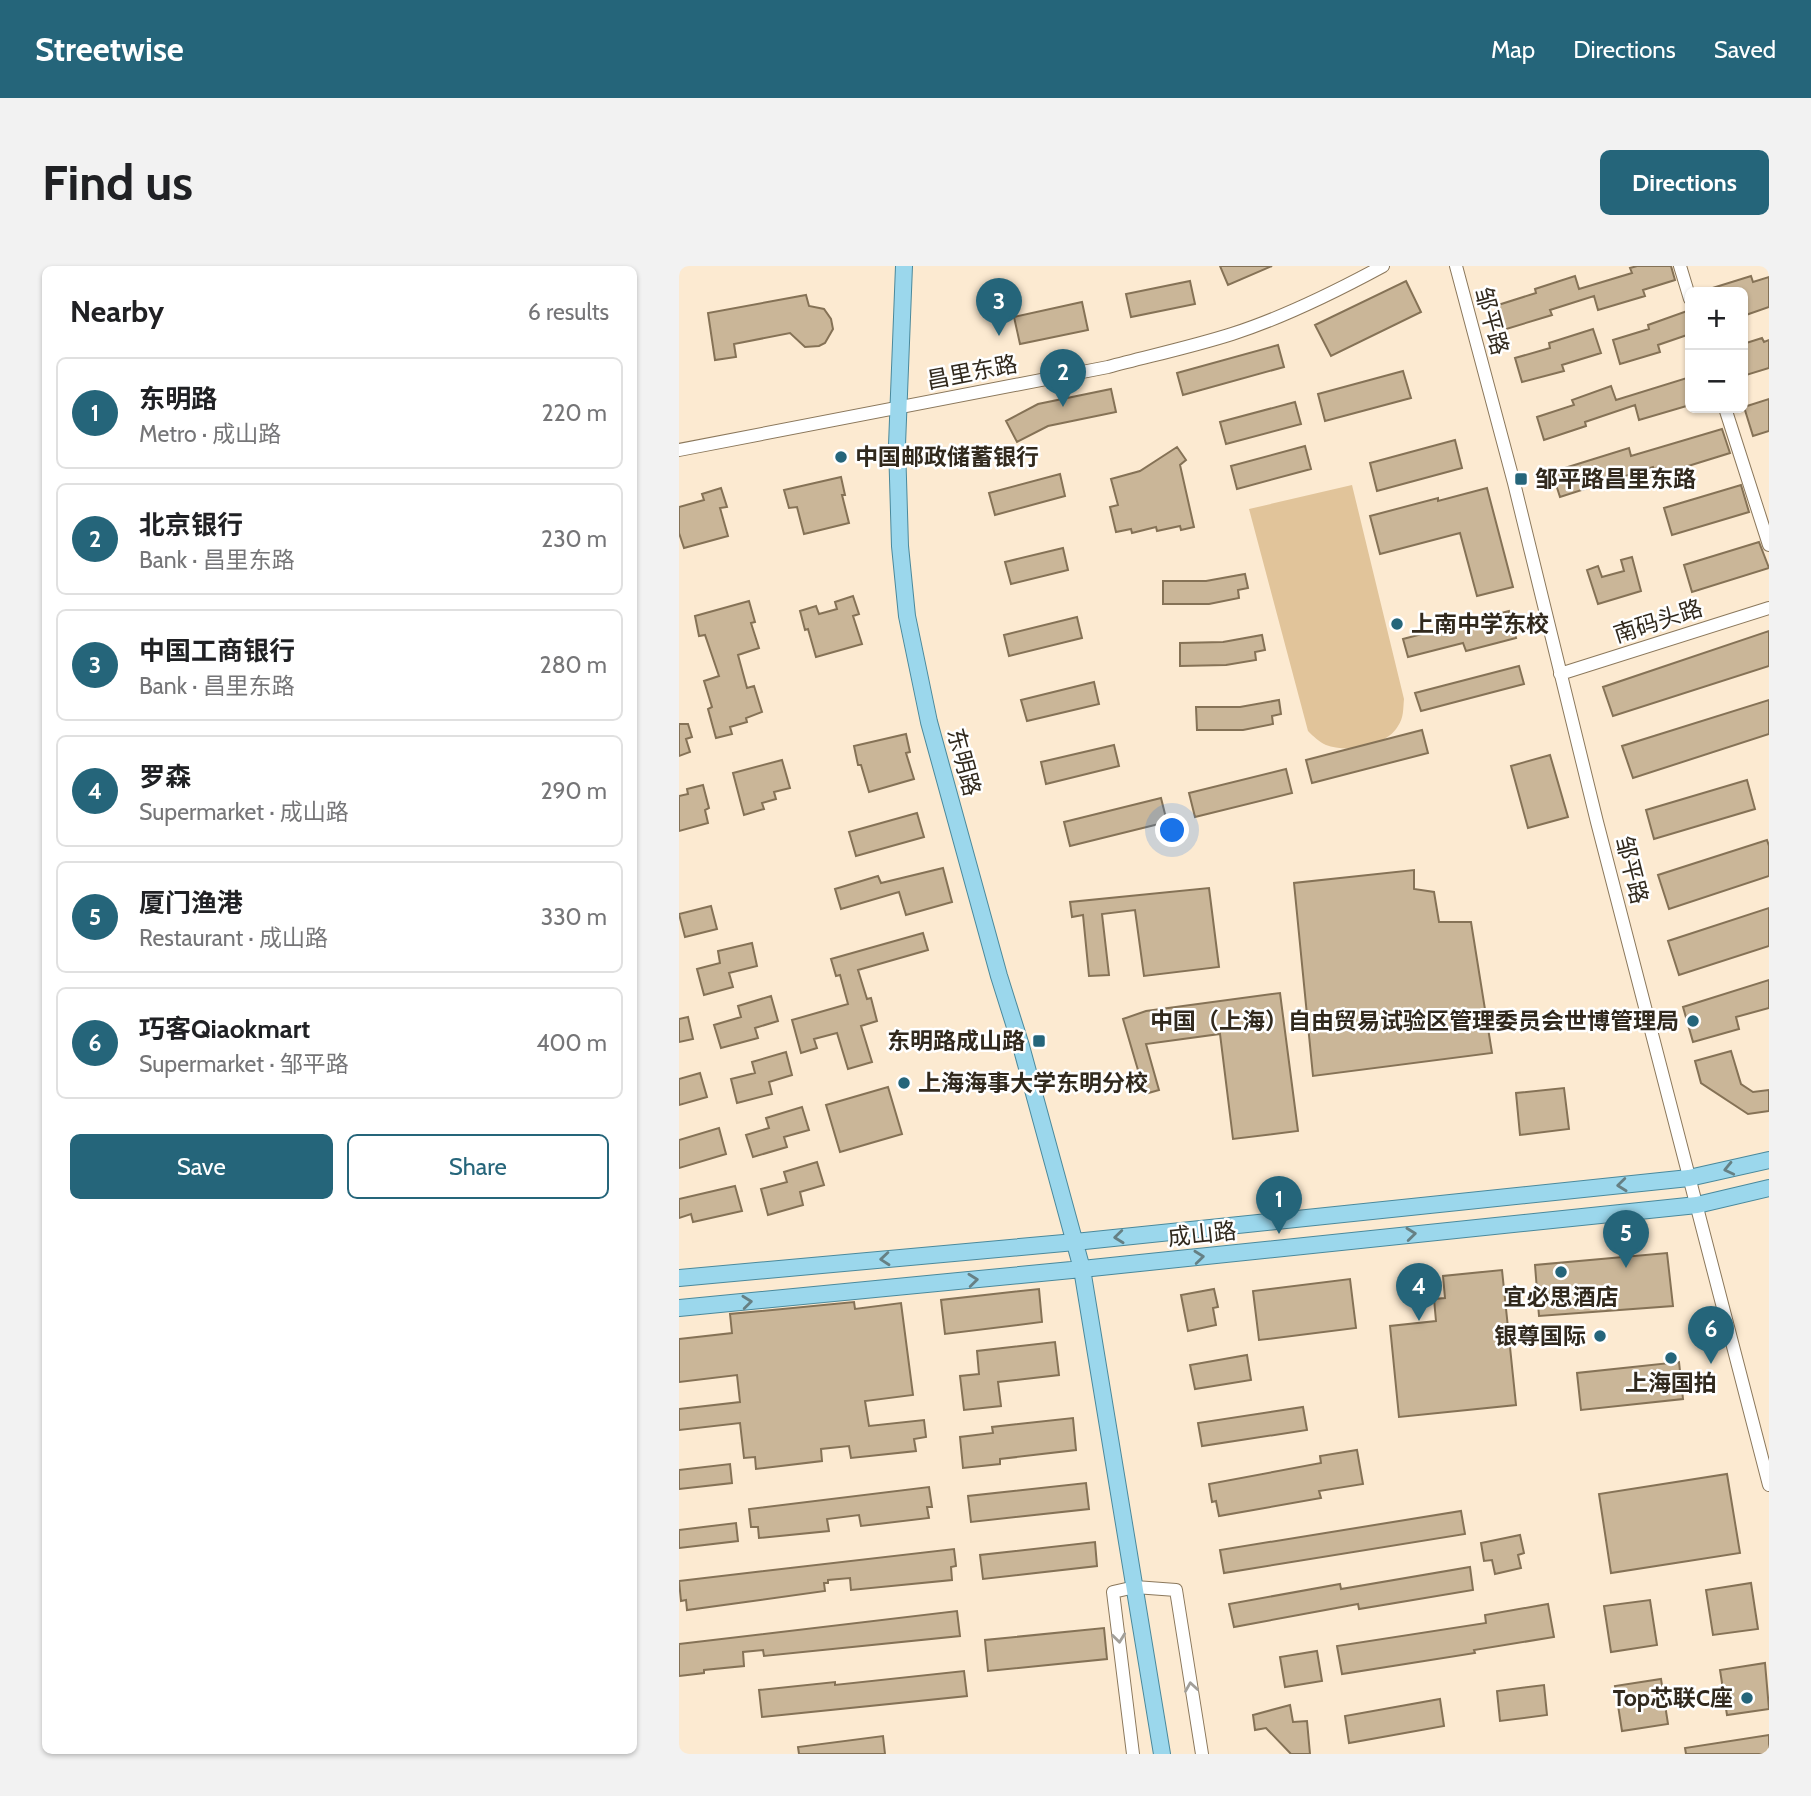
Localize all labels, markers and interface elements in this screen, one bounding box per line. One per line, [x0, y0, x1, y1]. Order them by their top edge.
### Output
text: Streetwise [35, 29, 184, 69]
text: Map [1491, 35, 1535, 64]
text: Directions [1573, 35, 1676, 64]
text: Saved [1714, 35, 1776, 64]
button: Directions [1600, 150, 1769, 215]
text: Find us [42, 153, 193, 212]
pin: 3 [976, 278, 1022, 336]
street label: 邹平路 [1470, 284, 1514, 358]
map controls [1685, 287, 1748, 413]
button: + [1685, 287, 1748, 350]
text: Nearby [70, 293, 164, 330]
text: 6 results [528, 298, 609, 326]
street label: 昌里东路 [924, 349, 1020, 395]
pin: 2 [1040, 349, 1086, 407]
button: − [1685, 350, 1748, 413]
text: 东明路 [139, 383, 217, 415]
text: 1 [91, 399, 99, 427]
text: 220 m [541, 399, 607, 427]
text: Metro · 成山路 [139, 420, 281, 448]
place label: 中国邮政储蓄银行 [855, 443, 1039, 471]
marker: 中国邮政储蓄银行 [833, 449, 849, 465]
place label: 邹平路昌里东路 [1535, 465, 1696, 493]
marker: 邹平路昌里东路 [1513, 471, 1529, 487]
text: 北京银行 [139, 509, 243, 541]
text: 2 [89, 525, 101, 553]
text: 230 m [541, 525, 607, 553]
text: Bank · 昌里东路 [139, 546, 295, 574]
street label: 南码头路 [1610, 593, 1706, 649]
place label: 上南中学东校 [1411, 610, 1549, 638]
marker: 上南中学东校 [1389, 616, 1405, 632]
text: 中国工商银行 [139, 635, 295, 667]
text: 3 [89, 651, 101, 679]
text: 280 m [540, 651, 607, 679]
text: Bank · 昌里东路 [139, 672, 295, 700]
street label: 东明路 [942, 725, 986, 799]
text: 罗森 [139, 761, 191, 793]
text: 4 [88, 777, 102, 805]
text: 290 m [540, 777, 607, 805]
text: Supermarket · 成山路 [139, 798, 349, 826]
your location [1155, 813, 1189, 847]
street label: 邹平路 [1610, 833, 1654, 907]
text: 厦门渔港 [139, 887, 243, 919]
text: 5 [89, 903, 101, 931]
text: 330 m [541, 903, 607, 931]
text: Restaurant · 成山路 [139, 924, 328, 952]
place label: 中国（上海）自由贸易试验区管理委员会世博管理局 [1150, 1007, 1679, 1035]
text: 巧客Qiaokmart [139, 1013, 310, 1045]
marker: 中国（上海）自由贸易试验区管理委员会世博管理局 [1685, 1013, 1701, 1029]
place label: 东明路成山路 [887, 1027, 1025, 1055]
text: 6 [89, 1029, 101, 1057]
text: 400 m [536, 1029, 607, 1057]
marker: 东明路成山路 [1031, 1033, 1047, 1049]
text: Supermarket · 邹平路 [139, 1050, 349, 1078]
place label: 上海海事大学东明分校 [918, 1069, 1148, 1097]
marker: 上海海事大学东明分校 [896, 1075, 912, 1091]
button: Save [70, 1134, 333, 1199]
button: Share [347, 1134, 609, 1199]
one-way arrow [1723, 1161, 1735, 1176]
pin: 1 [1256, 1176, 1302, 1234]
one-way arrow [1616, 1177, 1627, 1192]
pin: 5 [1603, 1210, 1649, 1268]
street label: 成山路 [1166, 1216, 1238, 1252]
one-way arrow [1405, 1227, 1417, 1242]
one-way arrow [1113, 1230, 1125, 1245]
one-way arrow [1193, 1249, 1204, 1264]
one-way arrow [879, 1251, 890, 1266]
pin: 4 [1396, 1263, 1442, 1321]
marker: 宜必思酒店 [1553, 1264, 1569, 1280]
one-way arrow [968, 1273, 979, 1288]
place label: 宜必思酒店 [1504, 1283, 1619, 1311]
one-way arrow [741, 1294, 753, 1309]
pin: 6 [1688, 1306, 1734, 1364]
place label: 银尊国际 [1494, 1322, 1586, 1350]
marker: 银尊国际 [1592, 1328, 1608, 1344]
marker: 上海国拍 [1663, 1350, 1679, 1366]
place label: 上海国拍 [1625, 1369, 1717, 1397]
one-way arrow [1111, 1632, 1126, 1644]
one-way arrow [1184, 1681, 1199, 1692]
place label: Top芯联C座 [1613, 1684, 1733, 1712]
marker: Top芯联C座 [1739, 1690, 1755, 1706]

